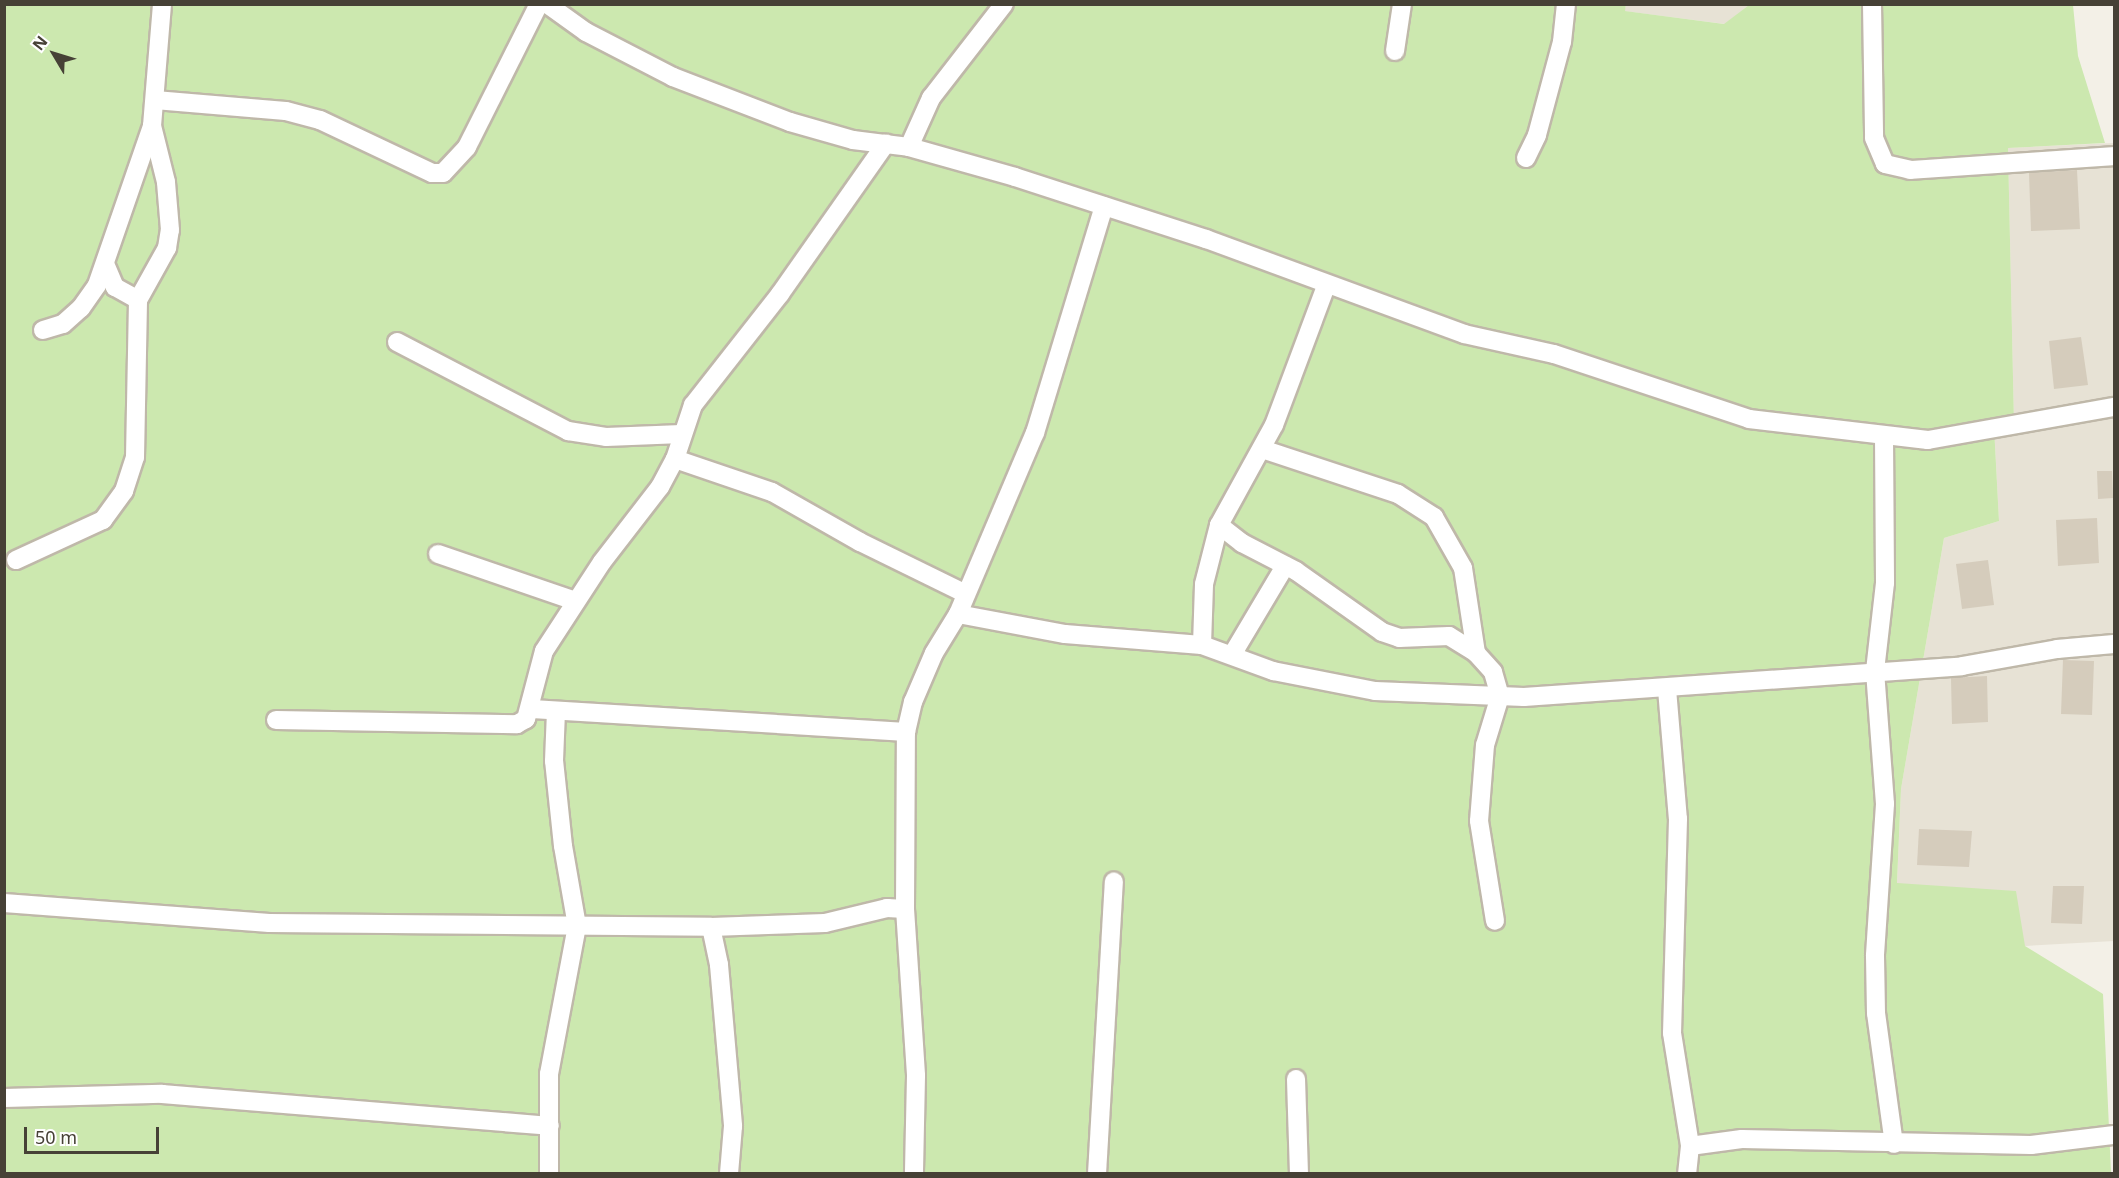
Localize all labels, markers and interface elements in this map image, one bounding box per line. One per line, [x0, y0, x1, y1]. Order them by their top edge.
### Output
north arrow [24, 24, 84, 84]
text: N [27, 31, 52, 55]
scale bar [27, 1115, 162, 1153]
text: 50 m [35, 1125, 77, 1149]

